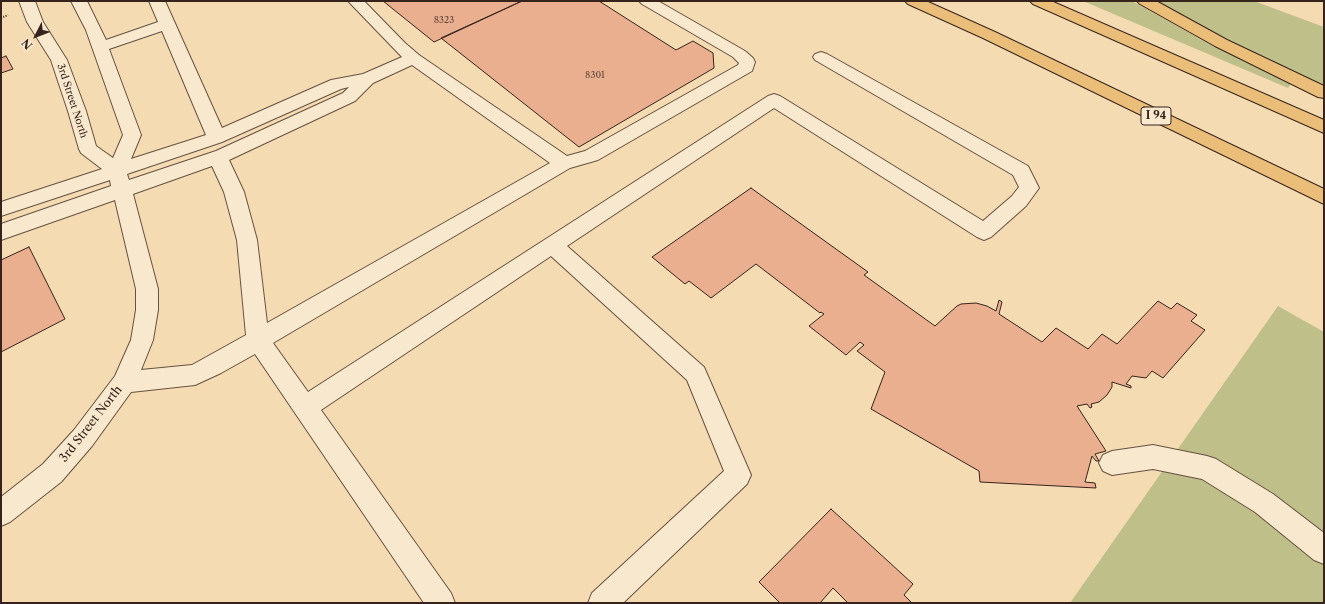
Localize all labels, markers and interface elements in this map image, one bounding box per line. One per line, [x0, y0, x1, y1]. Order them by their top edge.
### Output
house number: 8323 [434, 15, 454, 25]
north arrow [16, 16, 56, 56]
text: N [19, 36, 35, 52]
street label: 3rd Street North [54, 62, 90, 140]
house number: 8301 [585, 70, 605, 80]
road number: I 94 [1141, 107, 1171, 125]
street label: 3rd Street North [57, 383, 125, 465]

